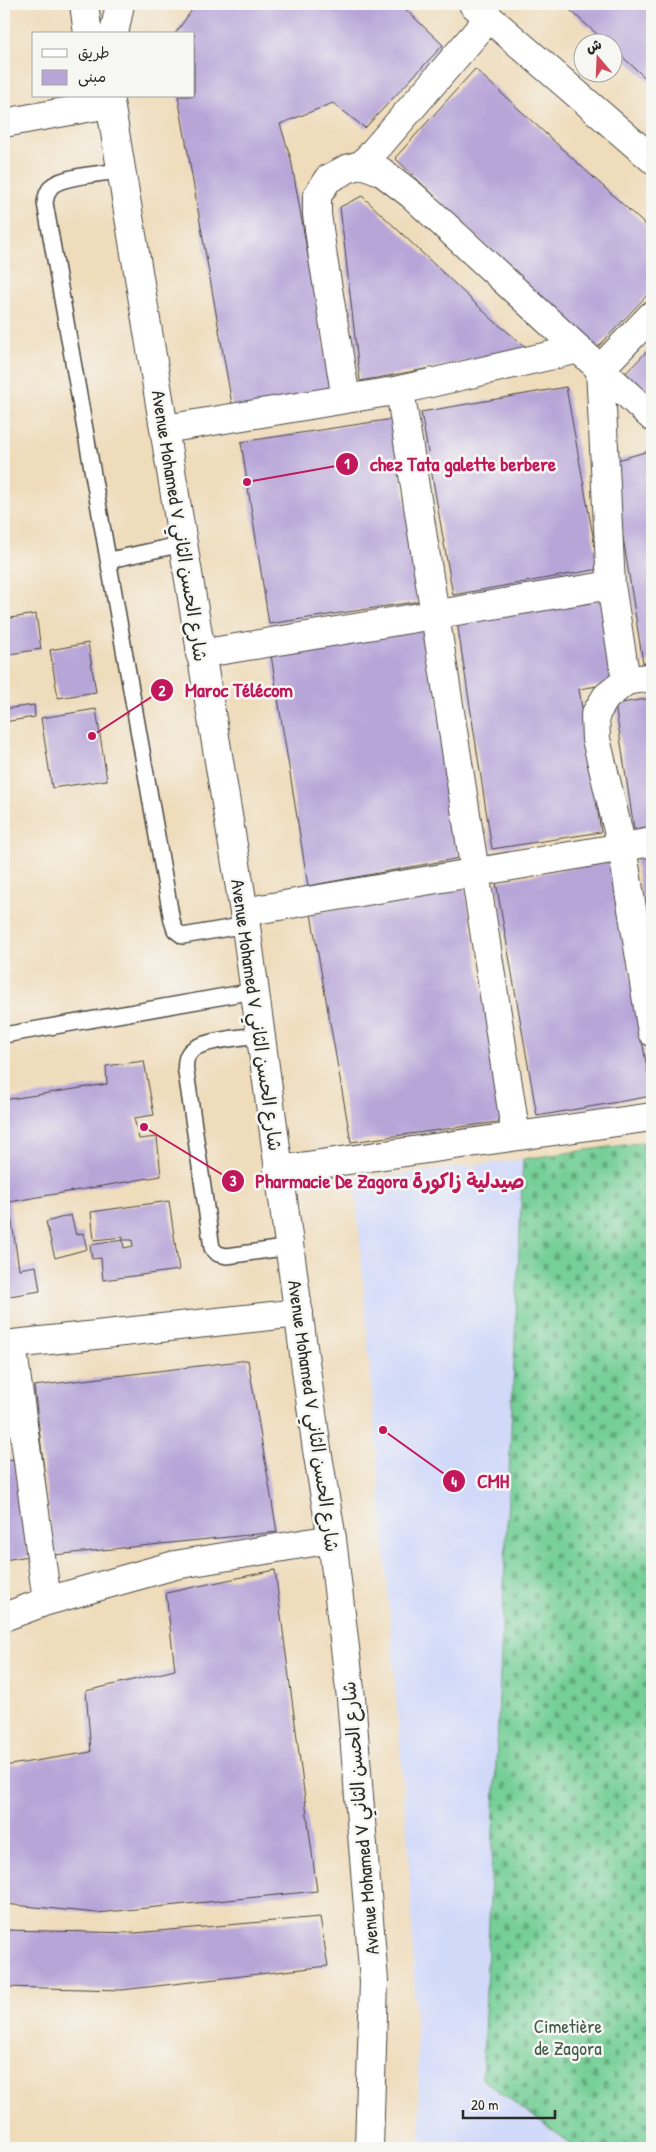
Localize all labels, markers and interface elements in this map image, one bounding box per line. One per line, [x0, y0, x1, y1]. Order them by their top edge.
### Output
legend [32, 32, 195, 98]
north arrow [574, 32, 624, 82]
text: ش [583, 34, 604, 57]
text: طريق [78, 42, 110, 63]
text: مبنى [78, 66, 106, 87]
street label: Avenue Mohamed V شارع الحسن الثاني [142, 388, 214, 664]
callout: chez Tata galette berbere [335, 446, 566, 481]
text: chez Tata galette berbere [370, 450, 556, 478]
text: 1 [344, 453, 350, 474]
callout: Maroc Télécom [150, 673, 302, 708]
text: Maroc Télécom [185, 676, 293, 703]
text: 2 [158, 680, 166, 701]
street label: Avenue Mohamed V شارع الحسن الثاني [221, 877, 289, 1153]
callout: Pharmacie De Zagora صيدلية زاكورة [221, 1163, 535, 1198]
text: Pharmacie De Zagora صيدلية زاكورة [255, 1167, 525, 1195]
text: 3 [230, 1170, 237, 1191]
street label: Avenue Mohamed V شارع الحسن الثاني [278, 1278, 346, 1554]
callout: CMH [442, 1464, 519, 1499]
text: CMH [477, 1467, 510, 1494]
text: 4 [451, 1471, 457, 1492]
street label: Avenue Mohamed V شارع الحسن الثاني [335, 1680, 389, 1956]
park label: Cimetière de Zagora [534, 2013, 603, 2061]
scale bar [463, 2087, 556, 2119]
text: 20 m [471, 2094, 498, 2115]

